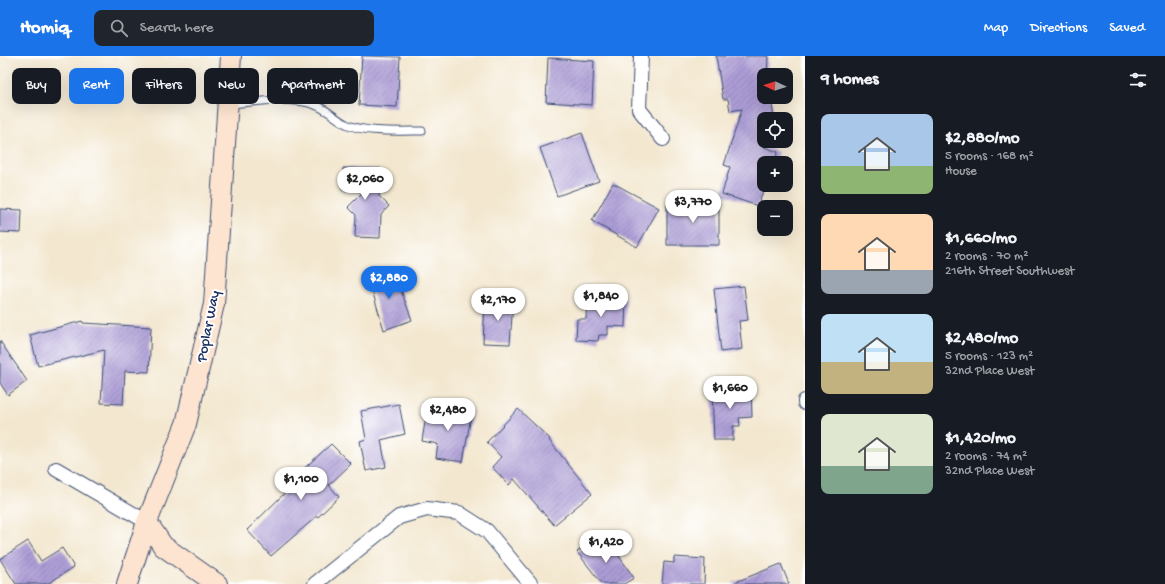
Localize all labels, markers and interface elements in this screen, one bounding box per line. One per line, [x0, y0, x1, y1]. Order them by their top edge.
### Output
search box [94, 10, 374, 46]
text: Homiq [20, 17, 70, 40]
icon: search [108, 17, 130, 39]
text: Search here [140, 19, 214, 37]
text: Map [984, 20, 1008, 37]
text: Directions [1030, 20, 1087, 37]
text: Saved [1109, 20, 1145, 37]
chip: Buy [12, 68, 61, 104]
chip: Rent [69, 68, 124, 104]
chip: Filters [132, 68, 196, 104]
chip: New [204, 68, 259, 104]
chip: Apartment [267, 68, 358, 104]
north arrow [757, 68, 793, 104]
map controls [757, 68, 793, 236]
icon: filters [1127, 69, 1149, 91]
text: 9 homes [821, 70, 879, 90]
button: locate [757, 112, 793, 148]
text: $2,880/mo [945, 129, 1020, 149]
icon: home [853, 130, 901, 178]
text: 5 rooms · 168 m² [945, 149, 1034, 164]
button: + [757, 156, 793, 192]
text: House [945, 164, 977, 179]
pin: $2,060 [332, 167, 398, 201]
text: $2,060 [346, 172, 384, 187]
pin: $3,770 [660, 190, 726, 224]
text: $3,770 [674, 195, 712, 210]
button: − [757, 200, 793, 236]
text: $1,660/mo [945, 229, 1017, 249]
icon: home [853, 230, 901, 278]
text: 2 rooms · 70 m² [945, 249, 1028, 264]
text: 216th Street Southwest [945, 264, 1074, 279]
pin: $2,880 [356, 266, 422, 300]
text: $2,880 [370, 271, 408, 286]
pin: $1,840 [568, 284, 634, 318]
pin: $2,170 [465, 288, 531, 322]
street label: Poplar Way [193, 289, 225, 365]
text: $1,840 [583, 289, 619, 304]
text: $2,170 [480, 293, 516, 308]
text: $2,480/mo [945, 329, 1018, 349]
icon: home [853, 330, 901, 378]
text: 5 rooms · 123 m² [945, 349, 1033, 364]
text: 32nd Place West [945, 364, 1034, 379]
pin: $1,660 [697, 376, 763, 410]
text: $1,660 [712, 381, 748, 396]
pin: $2,480 [415, 398, 481, 432]
text: $2,480 [430, 403, 466, 418]
text: $1,420/mo [945, 429, 1016, 449]
icon: home [853, 430, 901, 478]
text: 2 rooms · 74 m² [945, 449, 1027, 464]
text: 32nd Place West [945, 464, 1034, 479]
pin: $1,100 [268, 467, 334, 501]
text: $1,100 [283, 472, 319, 487]
pin: $1,420 [573, 530, 639, 564]
text: $1,420 [588, 535, 624, 550]

